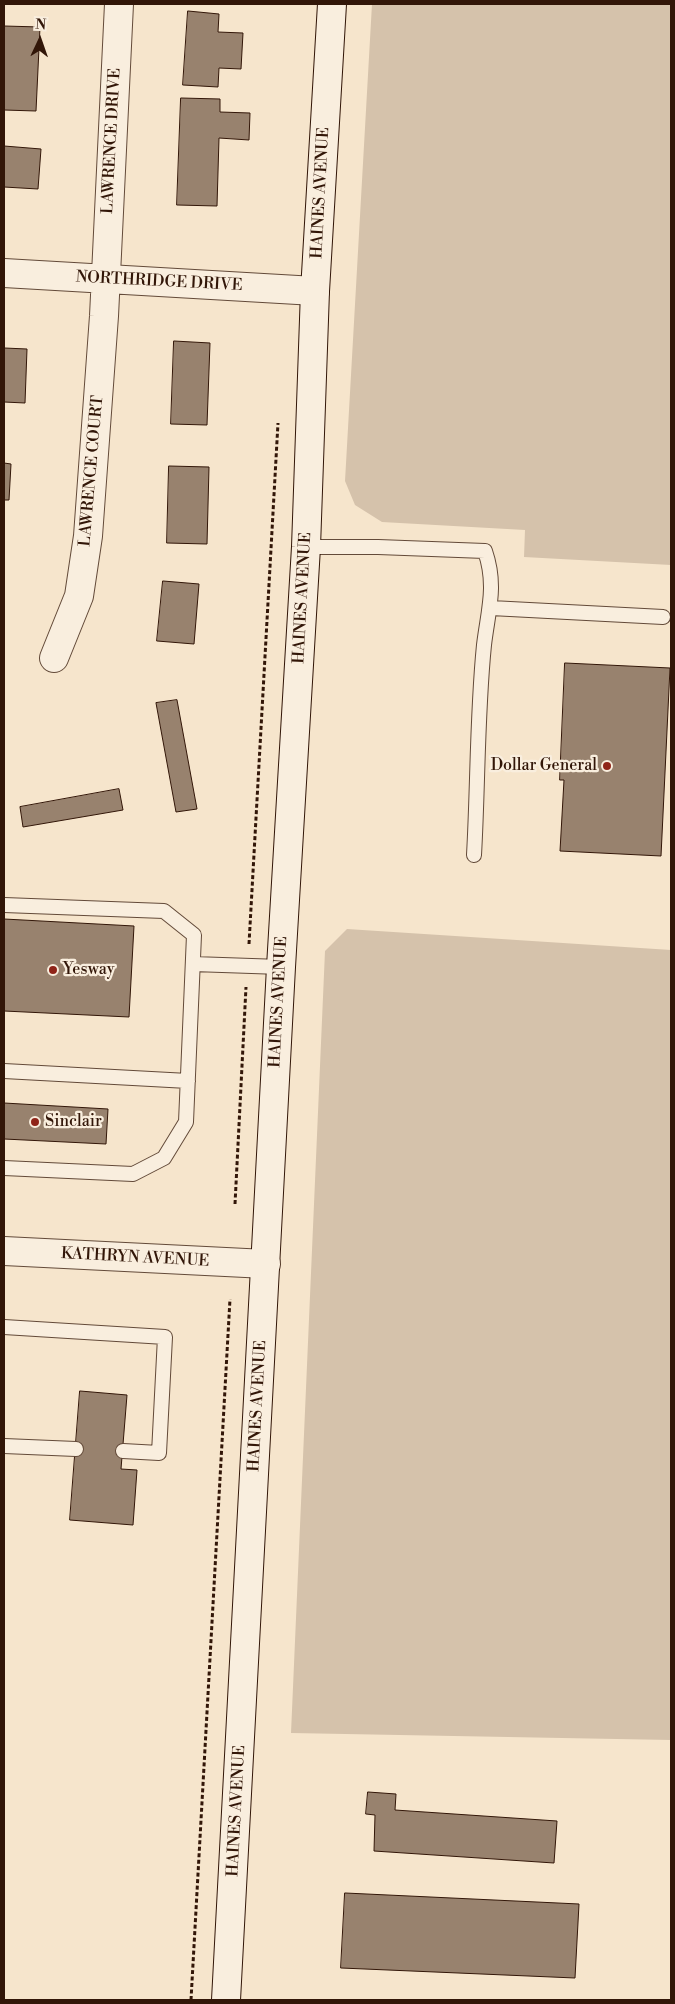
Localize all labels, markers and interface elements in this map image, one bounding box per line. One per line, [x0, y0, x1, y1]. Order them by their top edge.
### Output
north arrow [15, 15, 65, 65]
text: N [35, 16, 47, 34]
street label: LAWRENCE DRIVE [99, 67, 125, 215]
street label: HAINES AVENUE [308, 127, 334, 259]
street label: NORTHRIDGE DRIVE [75, 268, 243, 296]
street label: LAWRENCE COURT [76, 395, 108, 547]
street label: HAINES AVENUE [290, 532, 316, 664]
place label: Dollar General [491, 756, 597, 776]
marker: Dollar General [601, 760, 613, 772]
street label: HAINES AVENUE [266, 936, 292, 1068]
place label: Yesway [63, 960, 115, 980]
marker: Yesway [47, 964, 59, 976]
place label: Sinclair [45, 1112, 102, 1132]
marker: Sinclair [29, 1116, 41, 1128]
street label: KATHRYN AVENUE [60, 1245, 210, 1271]
street label: HAINES AVENUE [245, 1340, 271, 1472]
street label: HAINES AVENUE [224, 1745, 250, 1877]

